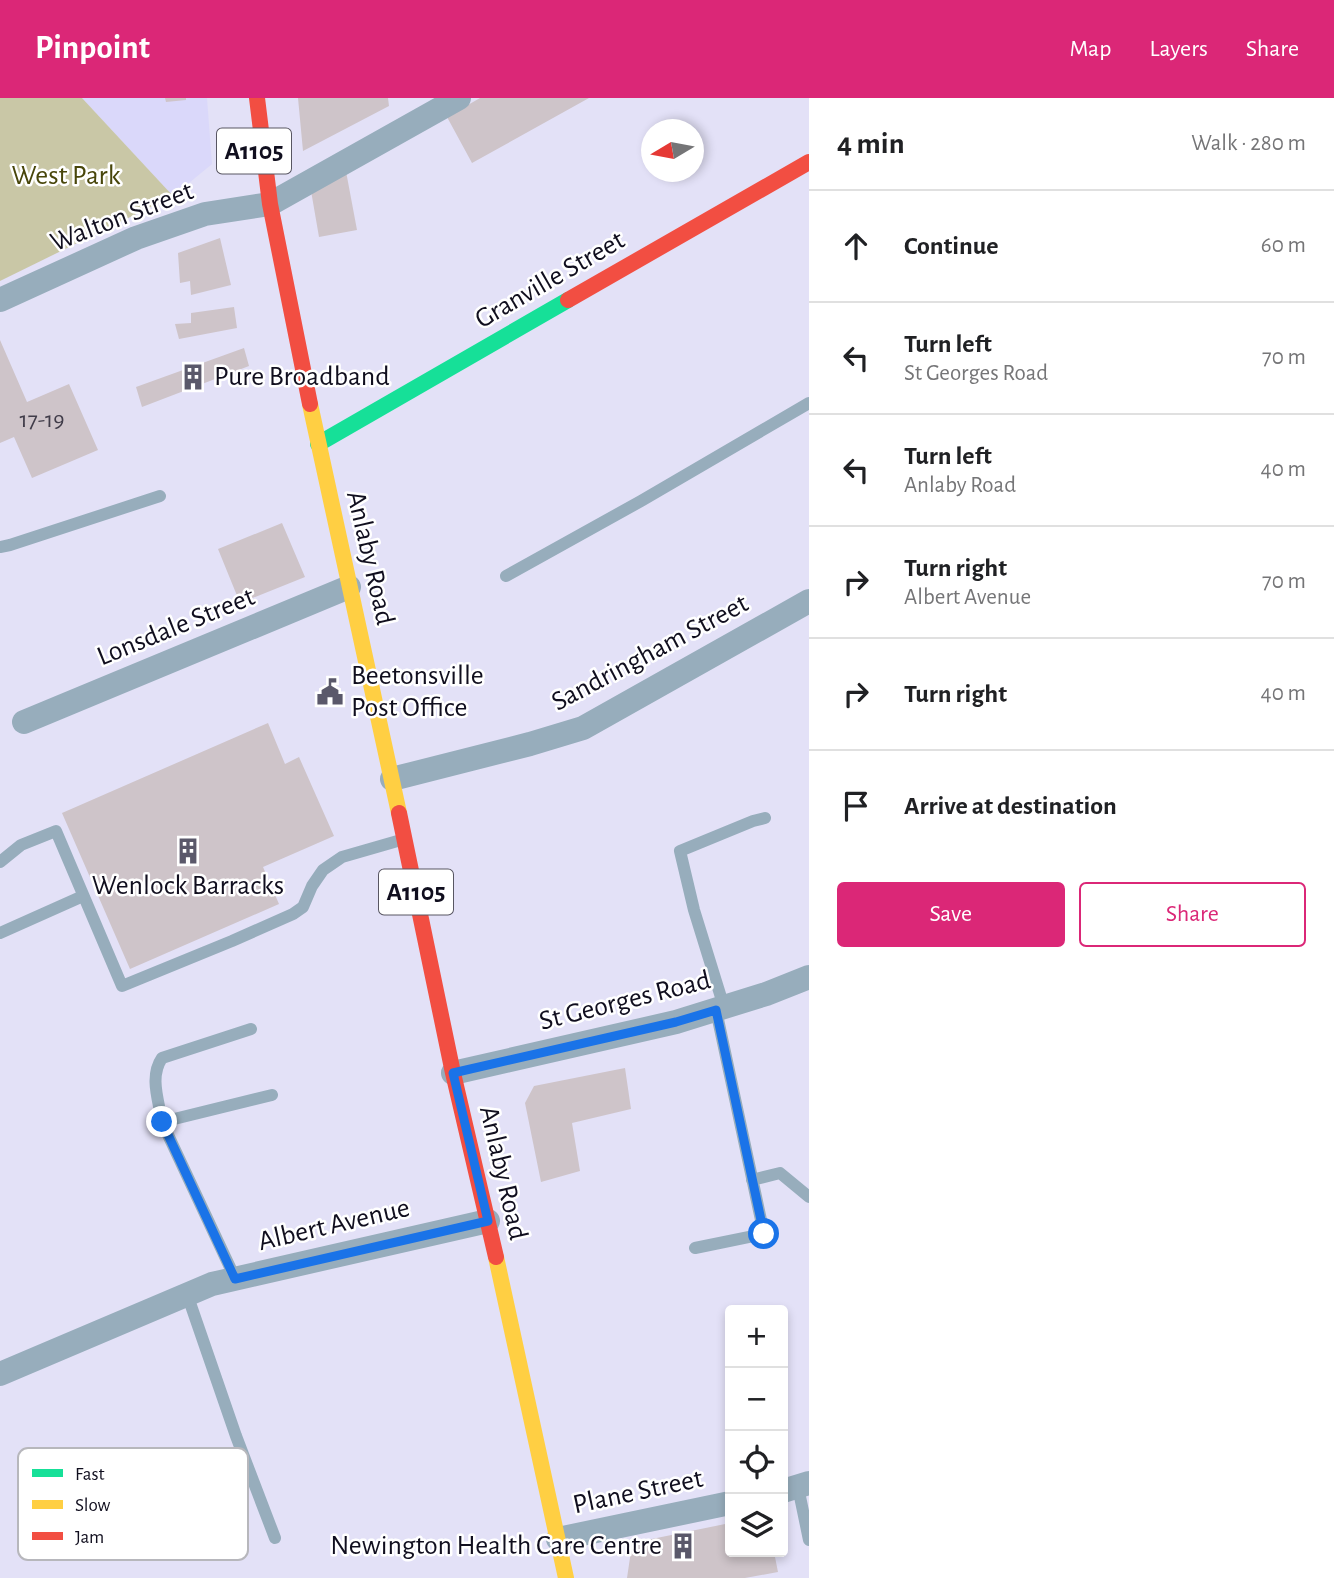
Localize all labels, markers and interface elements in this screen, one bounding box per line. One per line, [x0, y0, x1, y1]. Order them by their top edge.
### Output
text: Pinpoint [35, 32, 150, 65]
text: Map [1069, 37, 1111, 61]
text: Layers [1149, 37, 1208, 61]
text: Share [1246, 37, 1299, 61]
north arrow [641, 119, 704, 182]
road number: A1105 [217, 128, 291, 174]
text: 4 min [837, 129, 905, 159]
text: Walk · 280 m [1191, 132, 1306, 155]
park label: West Park [12, 162, 121, 190]
street label: Walton Street [47, 177, 197, 257]
street label: Granville Street [470, 226, 630, 334]
icon: ahead [837, 227, 875, 265]
text: Continue [904, 233, 999, 259]
text: 60 m [1261, 234, 1306, 257]
text: Turn left [904, 331, 992, 357]
icon: left [837, 339, 875, 377]
text: 70 m [1262, 346, 1306, 369]
building icon: Pure Broadband [178, 362, 208, 392]
text: St Georges Road [904, 362, 1048, 385]
place label: Pure Broadband [214, 363, 390, 391]
house number: 17-19 [19, 408, 65, 432]
text: Turn left [904, 443, 992, 469]
icon: left [837, 451, 875, 489]
text: 40 m [1261, 458, 1306, 481]
text: Anlaby Road [904, 474, 1016, 497]
street label: Anlaby Road [341, 488, 399, 628]
text: Turn right [904, 555, 1007, 581]
icon: right [837, 563, 875, 601]
text: 70 m [1262, 570, 1306, 593]
street label: Lonsdale Street [93, 583, 259, 671]
text: Albert Avenue [904, 586, 1031, 609]
street label: Sandringham Street [547, 589, 753, 717]
place label: Beetonsville Post Office [351, 662, 484, 722]
icon: right [837, 675, 875, 713]
public building icon: Beetonsville Post Office [315, 677, 345, 707]
text: Turn right [904, 681, 1007, 707]
text: 40 m [1261, 682, 1306, 705]
icon: arrive [837, 787, 875, 825]
text: Arrive at destination [904, 793, 1117, 819]
building icon: Wenlock Barracks [173, 836, 203, 866]
road number: A1105 [379, 870, 453, 914]
place label: Wenlock Barracks [92, 872, 284, 900]
button: Save [837, 882, 1065, 947]
button: Share [1079, 882, 1306, 947]
street label: St Georges Road [536, 966, 714, 1036]
street label: Anlaby Road [474, 1103, 532, 1243]
route end [146, 1106, 177, 1137]
street label: Albert Avenue [256, 1194, 412, 1256]
route start [748, 1218, 779, 1249]
map controls [725, 1305, 788, 1557]
button: + [725, 1305, 788, 1368]
button: − [725, 1368, 788, 1431]
button: locate [725, 1431, 788, 1494]
legend [18, 1448, 248, 1560]
text: Fast [75, 1465, 105, 1484]
street label: Plane Street [571, 1465, 706, 1519]
button: layers [725, 1494, 788, 1557]
text: Slow [75, 1496, 111, 1515]
text: Jam [75, 1528, 104, 1547]
building icon: Newington Health Care Centre [668, 1531, 698, 1561]
place label: Newington Health Care Centre [330, 1532, 662, 1560]

